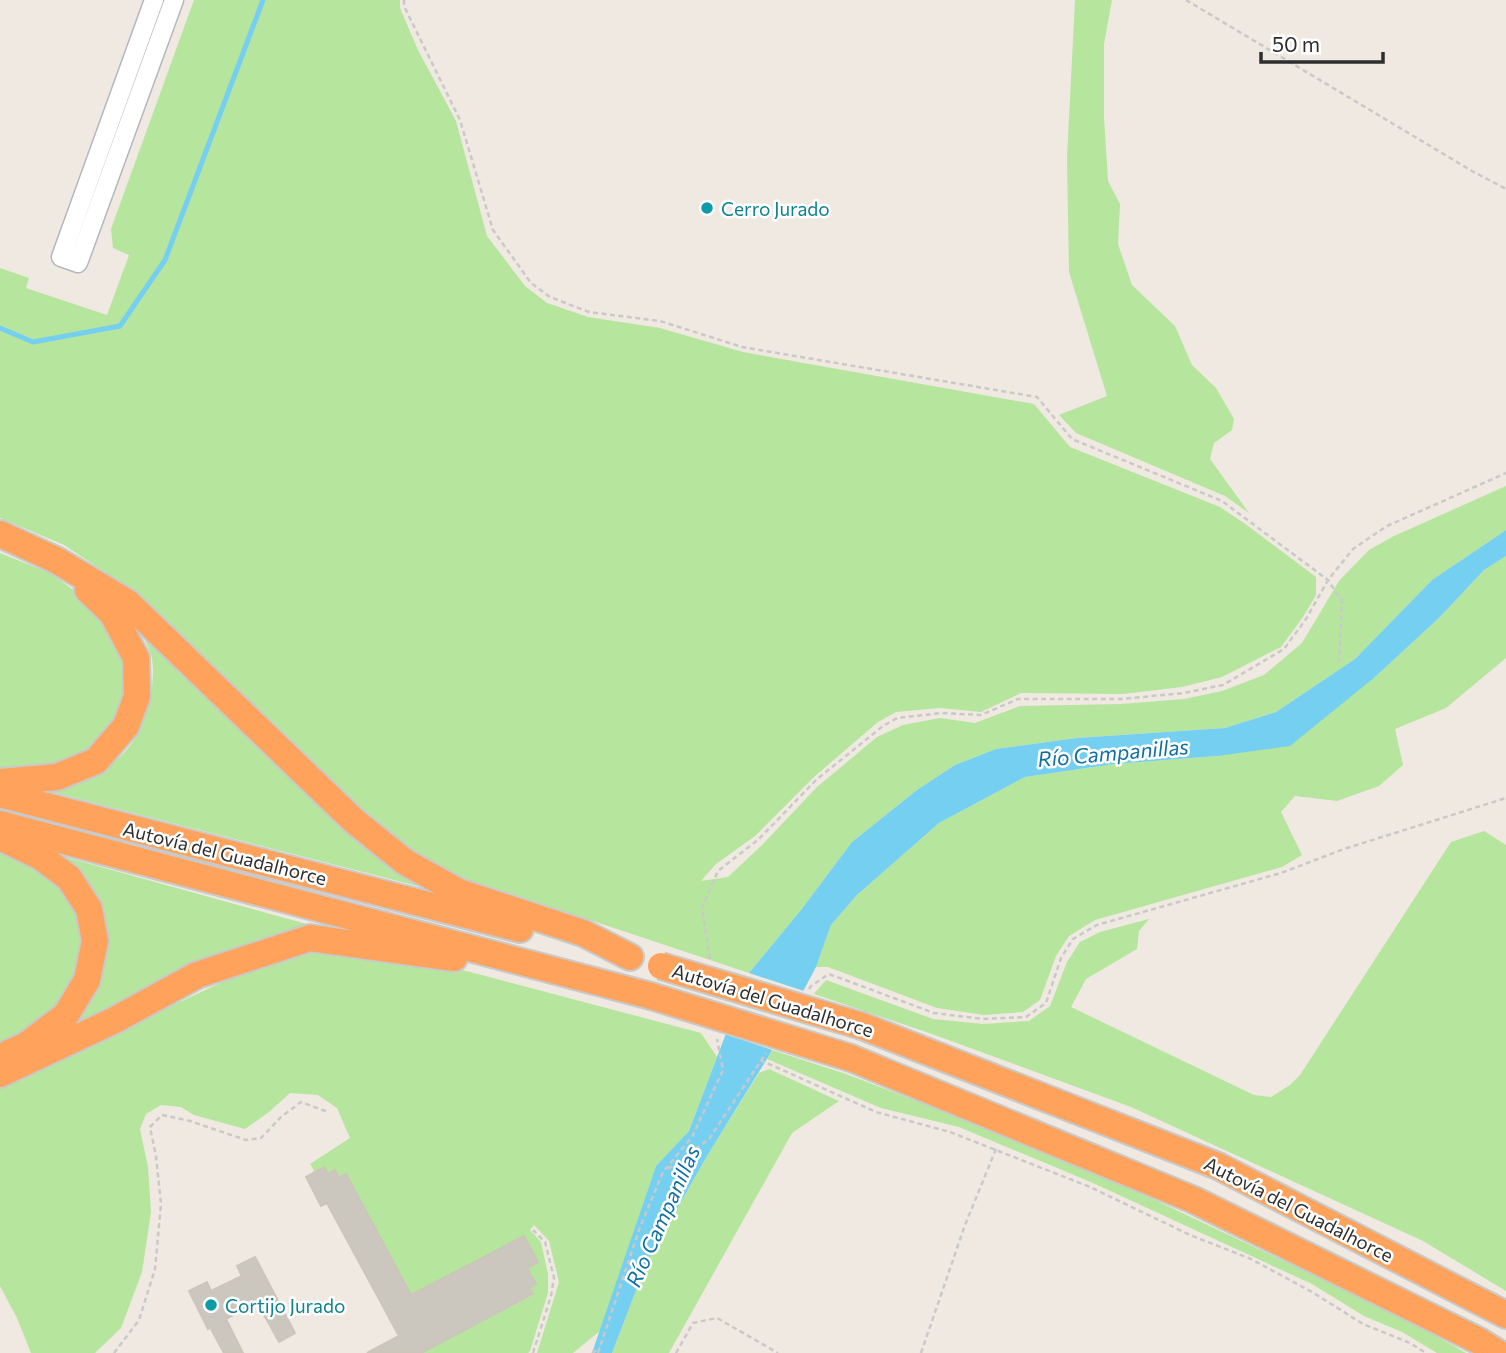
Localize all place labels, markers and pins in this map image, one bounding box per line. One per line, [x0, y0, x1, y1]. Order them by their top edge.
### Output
place label: Cerro Jurado [721, 197, 830, 220]
marker: Cerro Jurado [699, 200, 715, 216]
place label: Cortijo Jurado [225, 1294, 345, 1317]
marker: Cortijo Jurado [203, 1297, 219, 1313]

